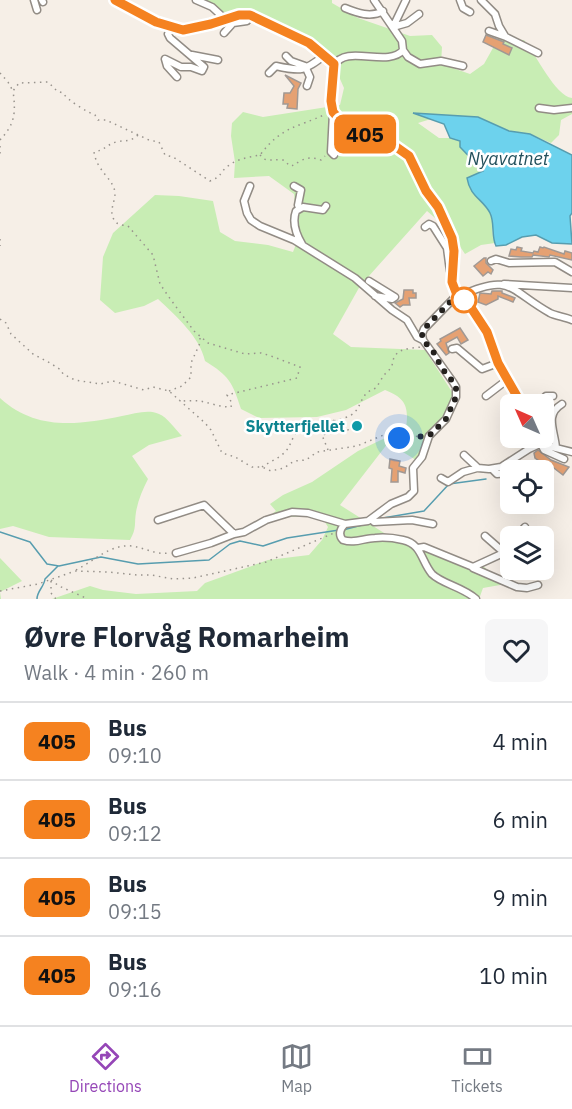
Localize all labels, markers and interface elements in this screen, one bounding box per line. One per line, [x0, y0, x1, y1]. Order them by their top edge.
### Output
line badge: 405 [330, 114, 400, 154]
text: 405 [346, 120, 384, 148]
water label: Nyavatnet [467, 147, 550, 170]
unlabelled marker [451, 287, 477, 313]
north arrow [500, 394, 554, 448]
map controls [500, 394, 554, 580]
place label: Skytterfjellet [246, 416, 345, 436]
marker: Skytterfjellet [350, 419, 364, 433]
your location [384, 423, 414, 453]
button: locate [500, 460, 554, 514]
button: layers [500, 526, 554, 580]
text: Øvre Florvåg Romarheim [24, 618, 350, 655]
button: heart [485, 619, 548, 682]
text: Walk · 4 min · 260 m [24, 659, 209, 686]
text: Bus [108, 713, 147, 742]
text: 405 [38, 727, 76, 755]
text: 4 min [492, 727, 548, 756]
text: 09:10 [108, 742, 162, 769]
text: Bus [108, 791, 147, 820]
text: 405 [38, 805, 76, 833]
text: 6 min [492, 805, 548, 834]
text: 09:12 [108, 820, 162, 847]
text: Bus [108, 869, 147, 898]
text: 405 [38, 883, 76, 911]
text: 9 min [492, 883, 548, 912]
text: 09:15 [108, 898, 162, 925]
text: Bus [108, 947, 147, 976]
text: 405 [38, 961, 76, 989]
text: 10 min [479, 961, 548, 990]
text: 09:16 [108, 976, 162, 1003]
tab: Directions [69, 1040, 142, 1096]
tab: Map [280, 1040, 313, 1096]
tab: Tickets [451, 1040, 503, 1096]

